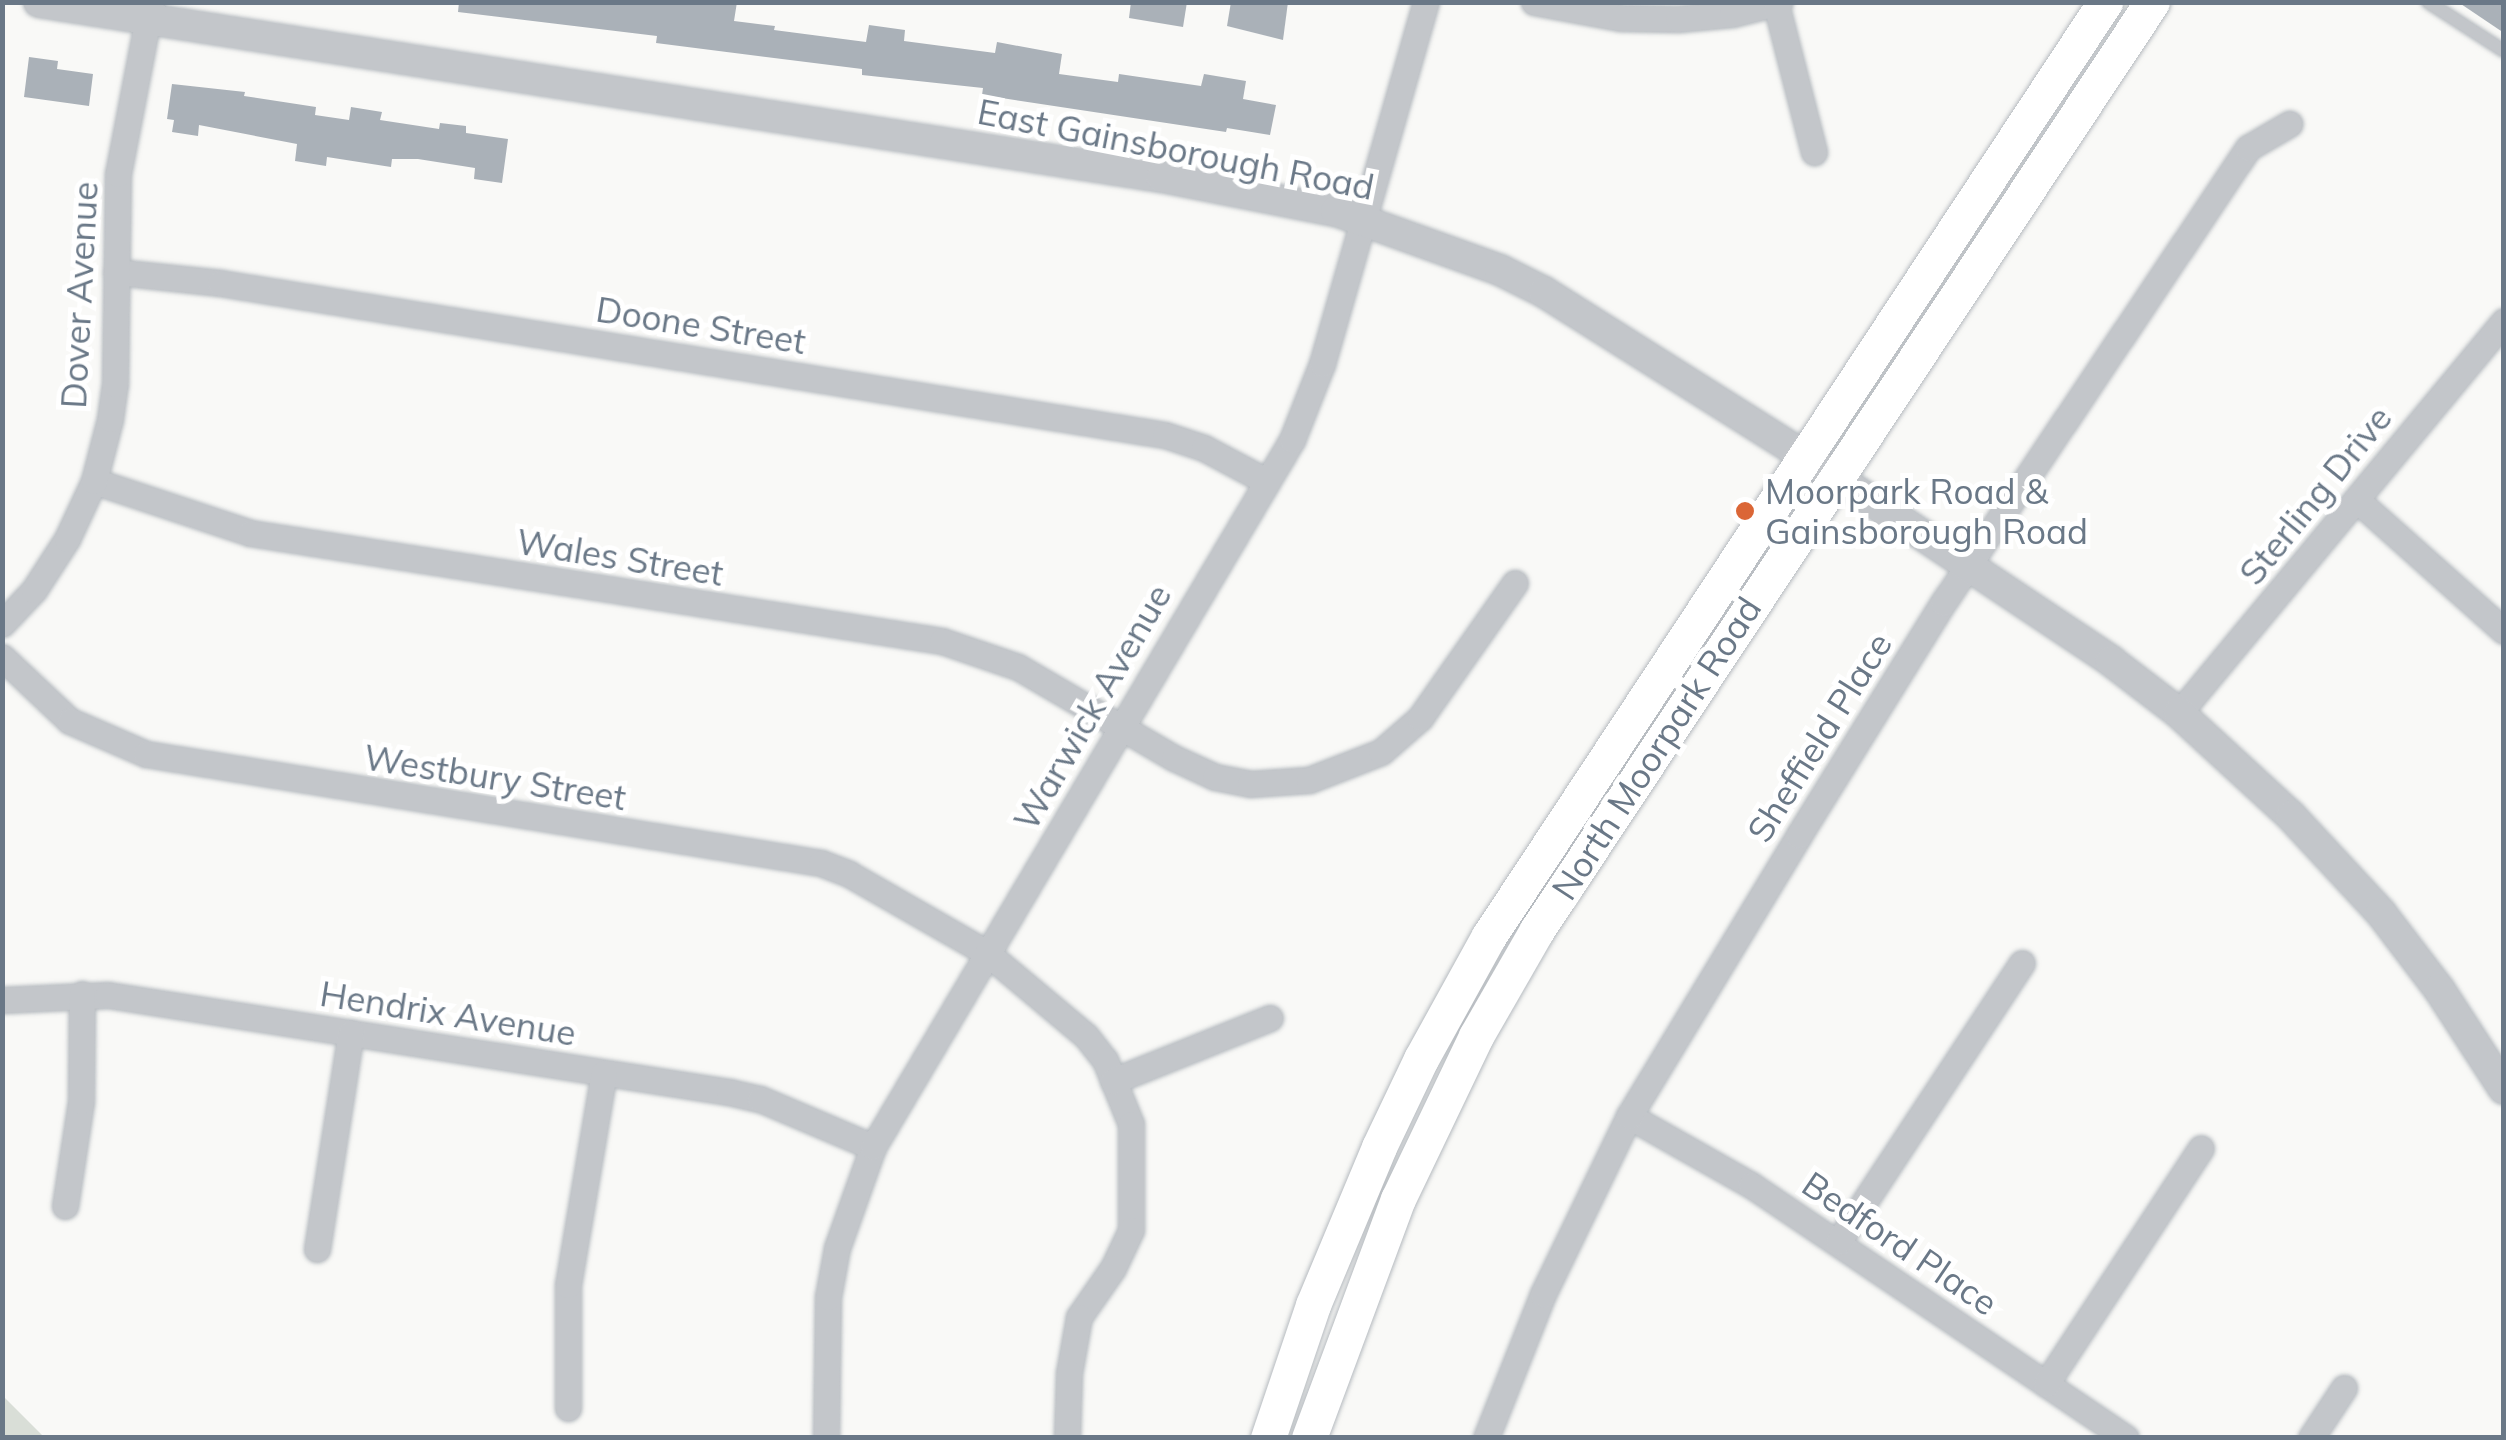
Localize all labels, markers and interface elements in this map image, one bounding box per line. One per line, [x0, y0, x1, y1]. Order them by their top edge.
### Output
street label: East Gainsborough Road [974, 90, 1378, 208]
street label: Dover Avenue [52, 181, 106, 409]
street label: Doone Street [593, 288, 809, 362]
street label: Sterling Drive [2230, 397, 2400, 593]
place label: Moorpark Road & Gainsborough Road [1765, 470, 2088, 552]
marker: Moorpark Road & Gainsborough Road [1734, 500, 1756, 522]
street label: Wales Street [514, 520, 726, 594]
street label: Warwick Avenue [1005, 577, 1179, 837]
street label: North Moorpark Road [1543, 589, 1769, 907]
street label: Sheffield Place [1738, 625, 1900, 849]
street label: Westbury Street [361, 736, 629, 818]
street label: Hendrix Avenue [317, 972, 579, 1054]
street label: Bedford Place [1795, 1162, 2005, 1324]

